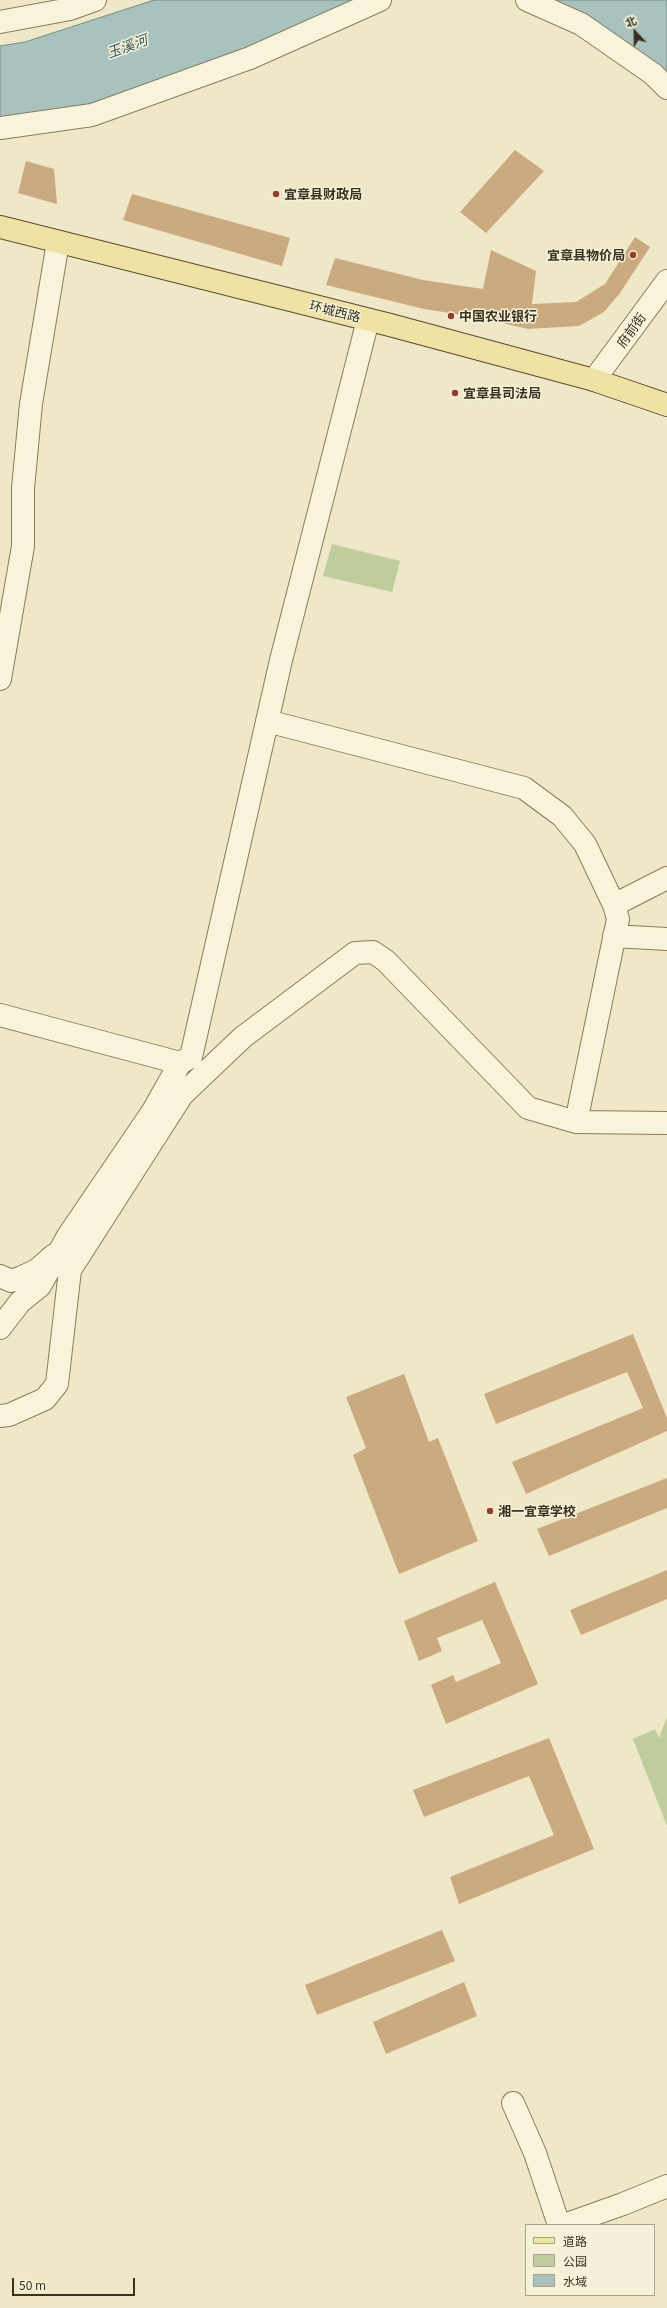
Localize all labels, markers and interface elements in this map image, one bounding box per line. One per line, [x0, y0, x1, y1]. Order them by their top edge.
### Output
text: 北 [622, 11, 639, 30]
north arrow [615, 12, 655, 52]
water label: 玉溪河 [104, 31, 150, 61]
place label: 宜章县财政局 [284, 186, 362, 202]
marker: 宜章县财政局 [271, 189, 281, 199]
place label: 宜章县物价局 [547, 247, 625, 263]
marker: 宜章县物价局 [628, 250, 638, 260]
street label: 环城西路 [308, 297, 362, 325]
place label: 中国农业银行 [459, 308, 537, 324]
street label: 府前街 [613, 310, 649, 350]
marker: 中国农业银行 [446, 311, 456, 321]
place label: 宜章县司法局 [463, 385, 541, 401]
marker: 宜章县司法局 [450, 388, 460, 398]
place label: 湘一宜章学校 [498, 1503, 576, 1519]
marker: 湘一宜章学校 [485, 1506, 495, 1516]
legend [525, 2224, 655, 2296]
text: 道路 [563, 2232, 587, 2249]
text: 公园 [563, 2252, 587, 2269]
scale bar [14, 2270, 137, 2296]
text: 水域 [563, 2272, 587, 2289]
text: 50 m [19, 2276, 46, 2293]

